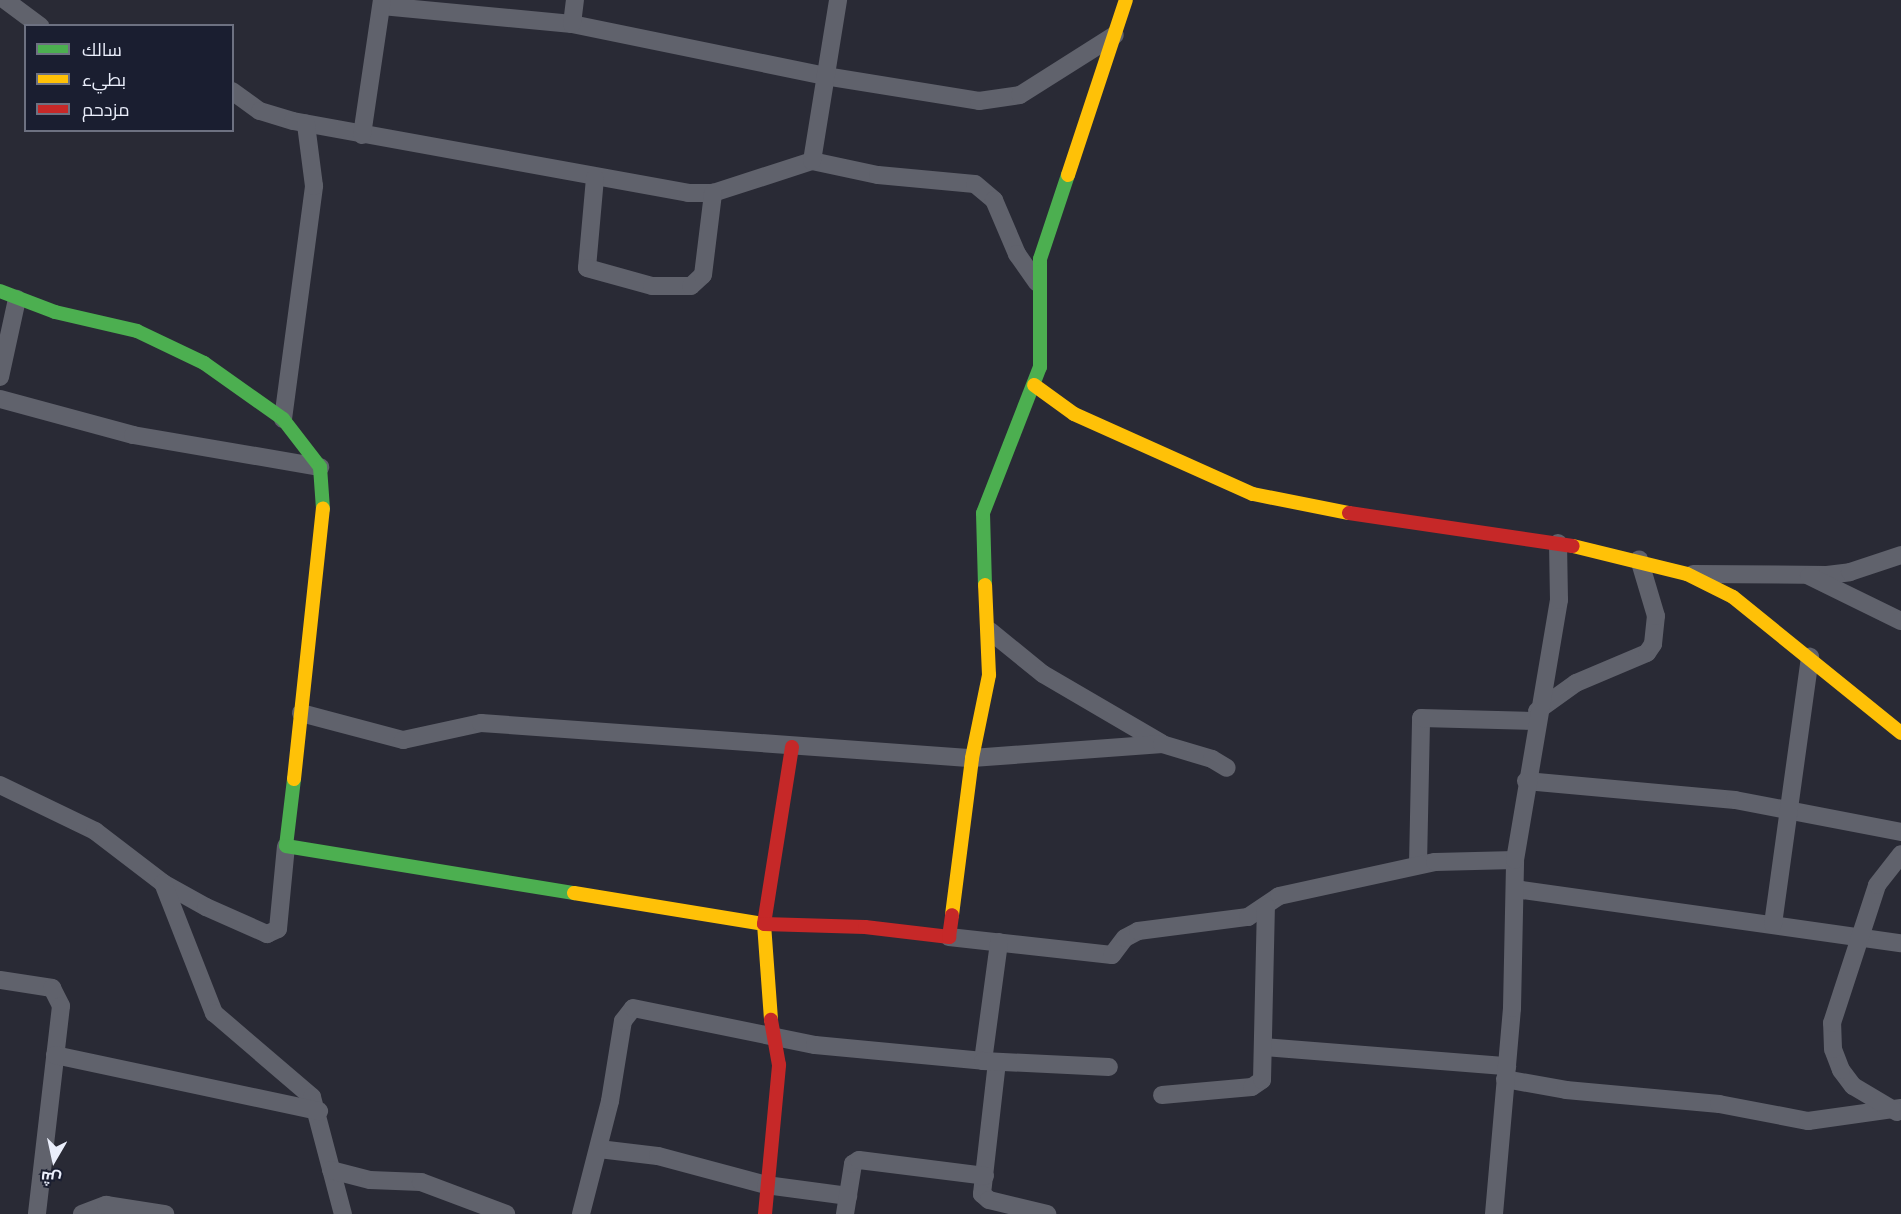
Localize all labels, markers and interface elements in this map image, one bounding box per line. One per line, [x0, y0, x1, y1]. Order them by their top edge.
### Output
legend [24, 24, 234, 132]
text: سالك [82, 39, 122, 61]
text: بطيء [82, 69, 126, 91]
text: مزدحم [82, 99, 130, 121]
north arrow [24, 1130, 84, 1190]
text: ش [39, 1167, 63, 1189]

